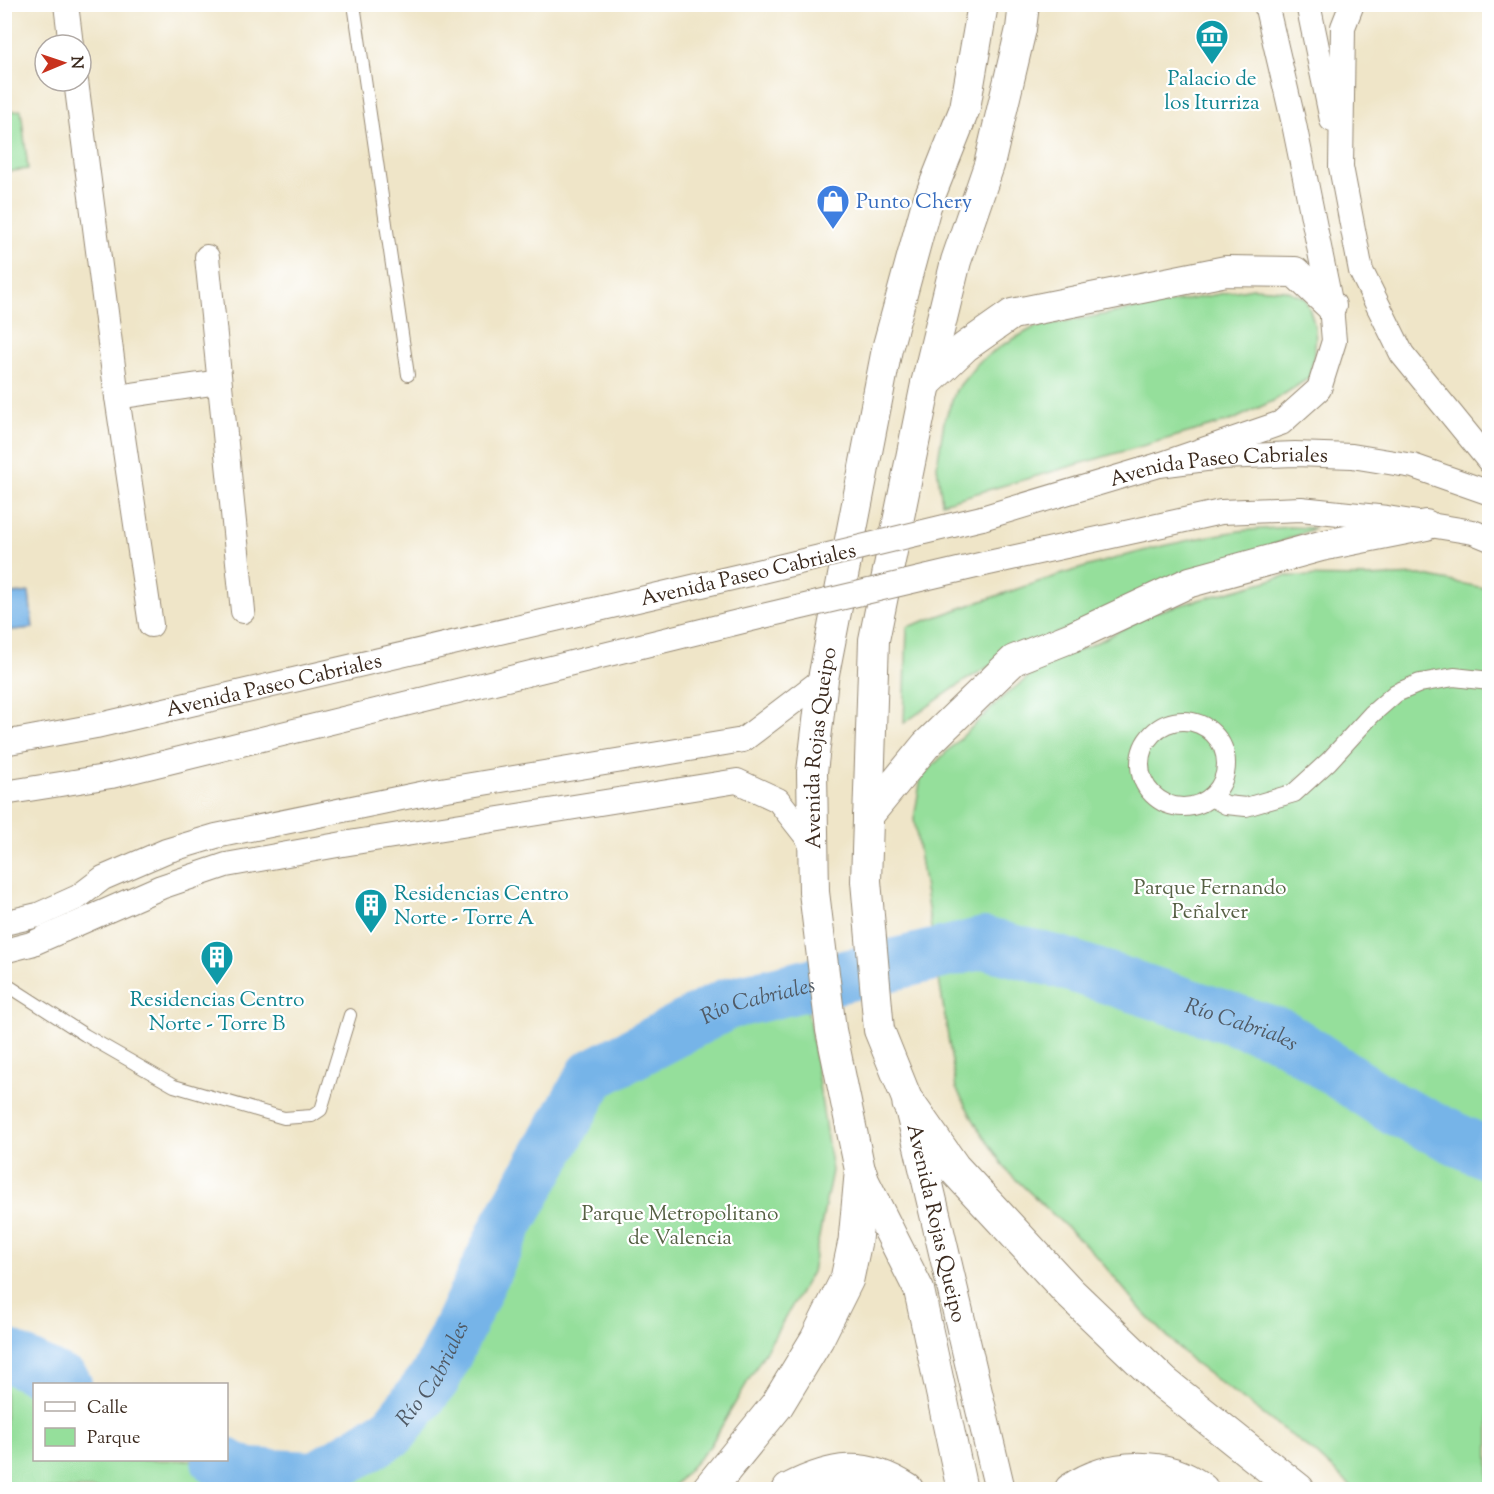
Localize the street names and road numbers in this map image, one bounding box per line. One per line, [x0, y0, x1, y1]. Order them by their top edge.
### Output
street label: Avenida Paseo Cabriales [1106, 441, 1328, 496]
street label: Avenida Paseo Cabriales [638, 537, 859, 615]
street label: Avenida Rojas Queipo [799, 645, 846, 849]
street label: Avenida Paseo Cabriales [163, 647, 385, 726]
street label: Avenida Rojas Queipo [898, 1121, 972, 1326]

